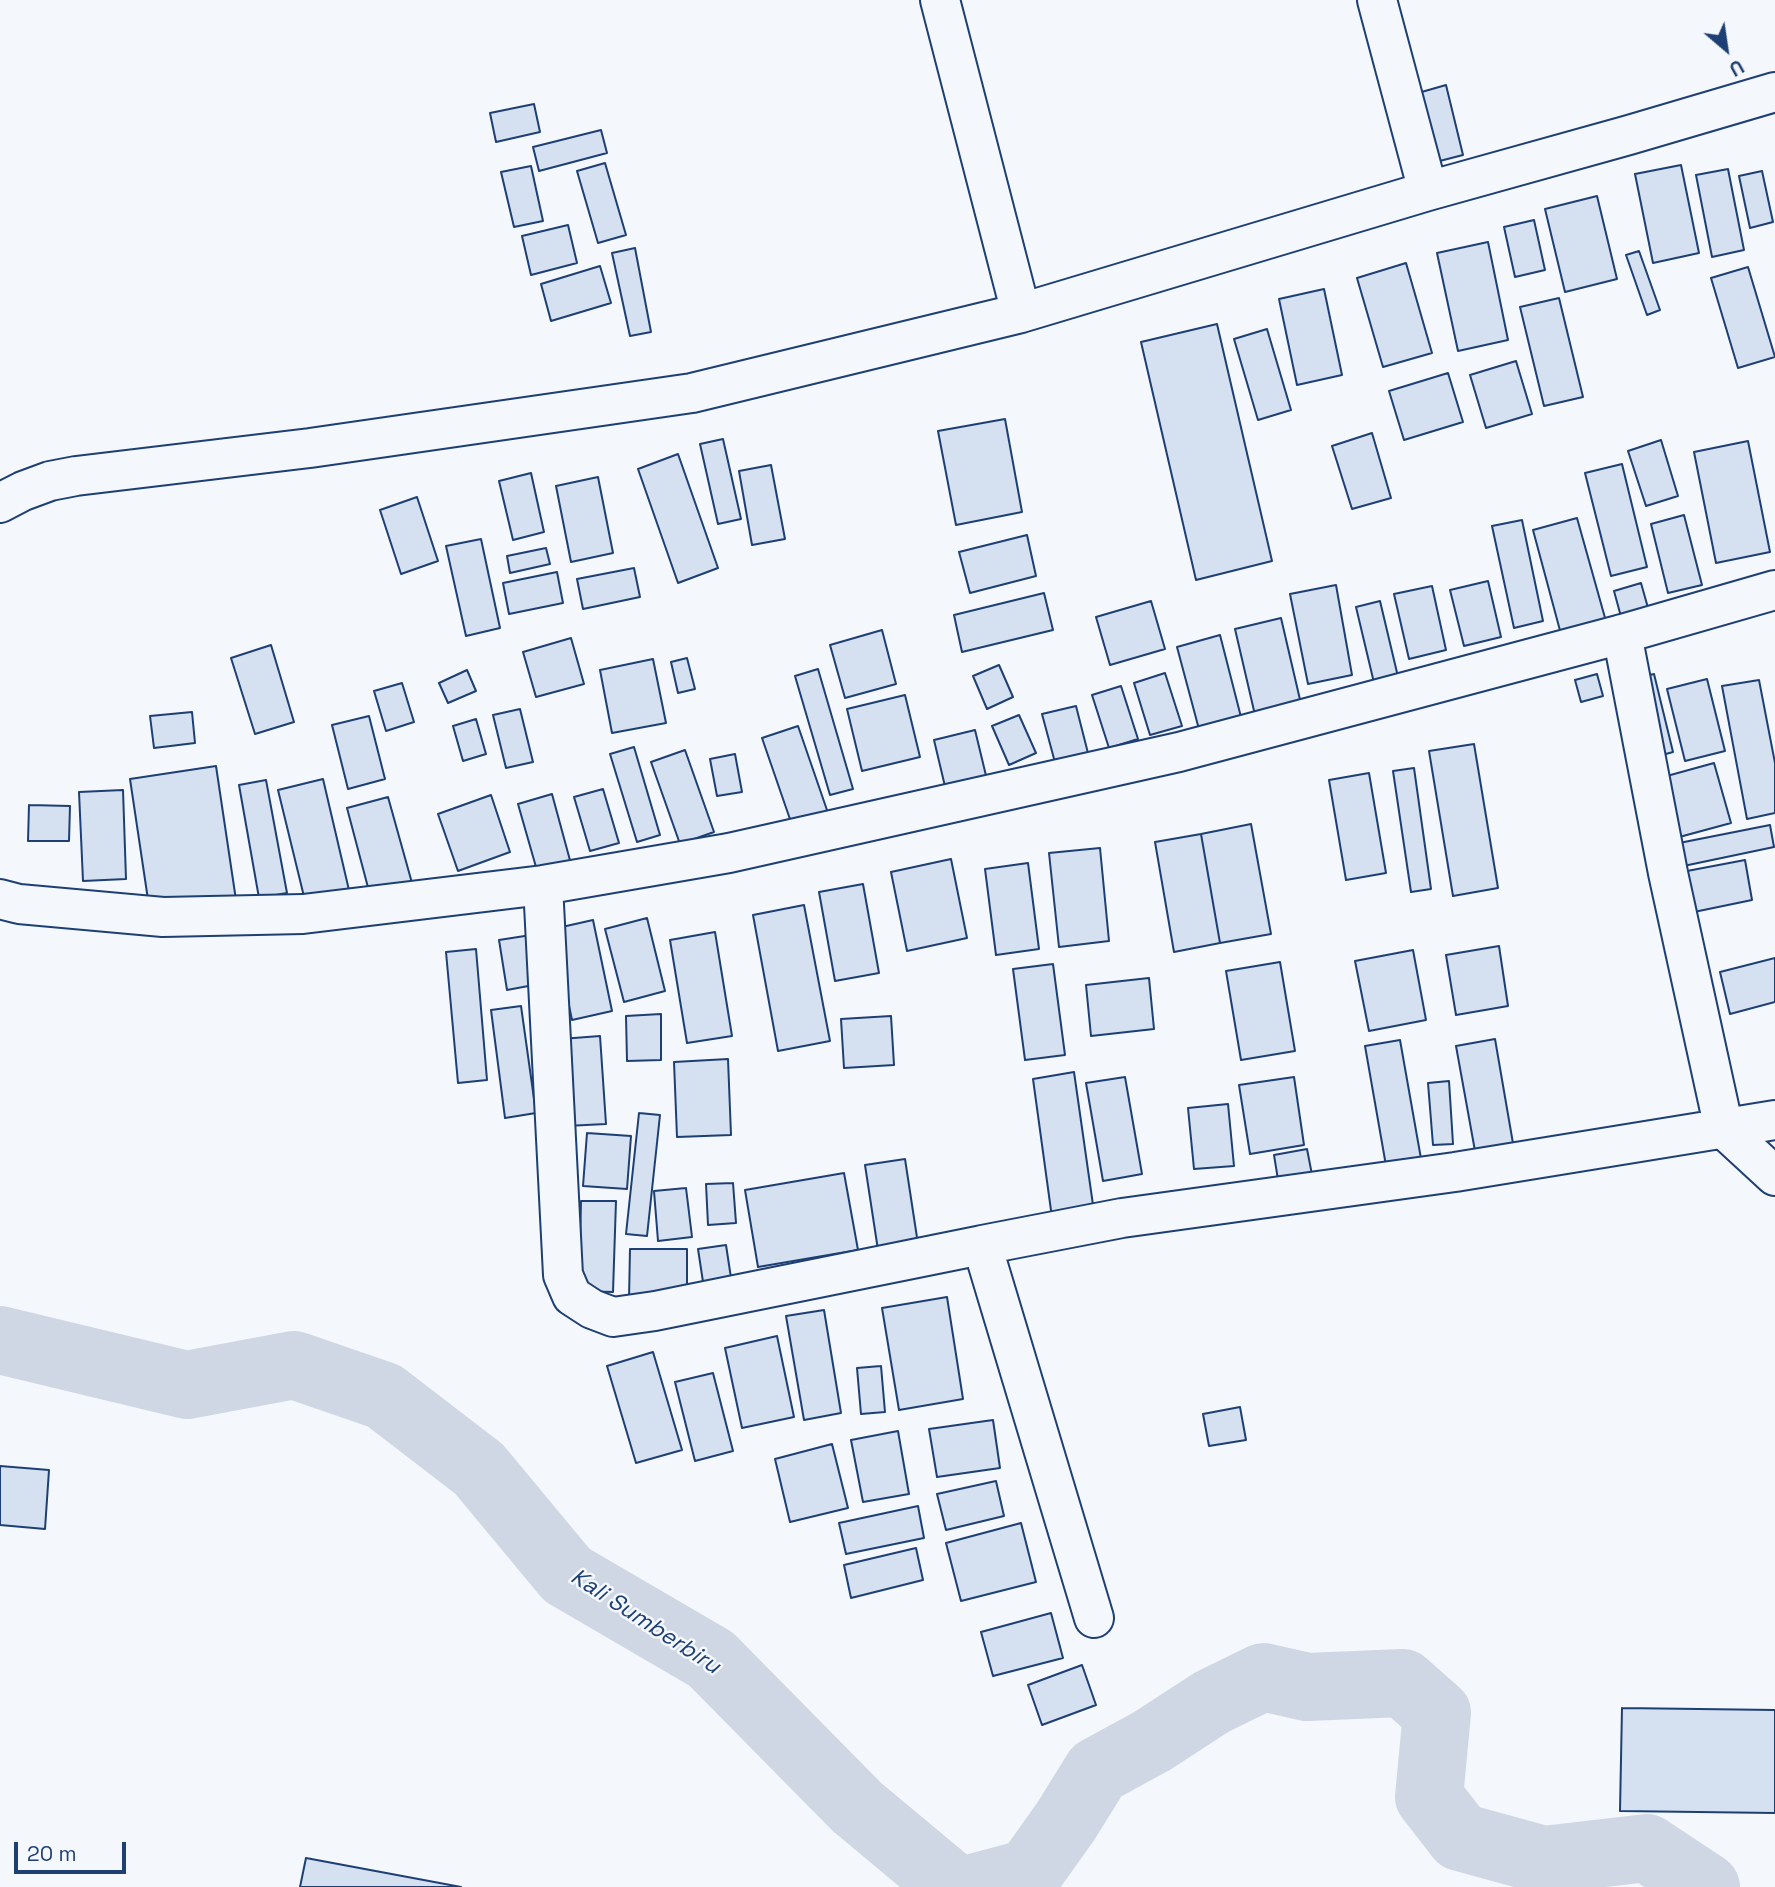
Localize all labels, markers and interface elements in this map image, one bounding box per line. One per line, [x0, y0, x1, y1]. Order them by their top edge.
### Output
north arrow [1691, 14, 1761, 84]
text: U [1725, 54, 1748, 82]
water label: Kali Sumberbiru [565, 1563, 725, 1681]
scale bar [18, 1828, 130, 1872]
text: 20 m [27, 1840, 77, 1867]

